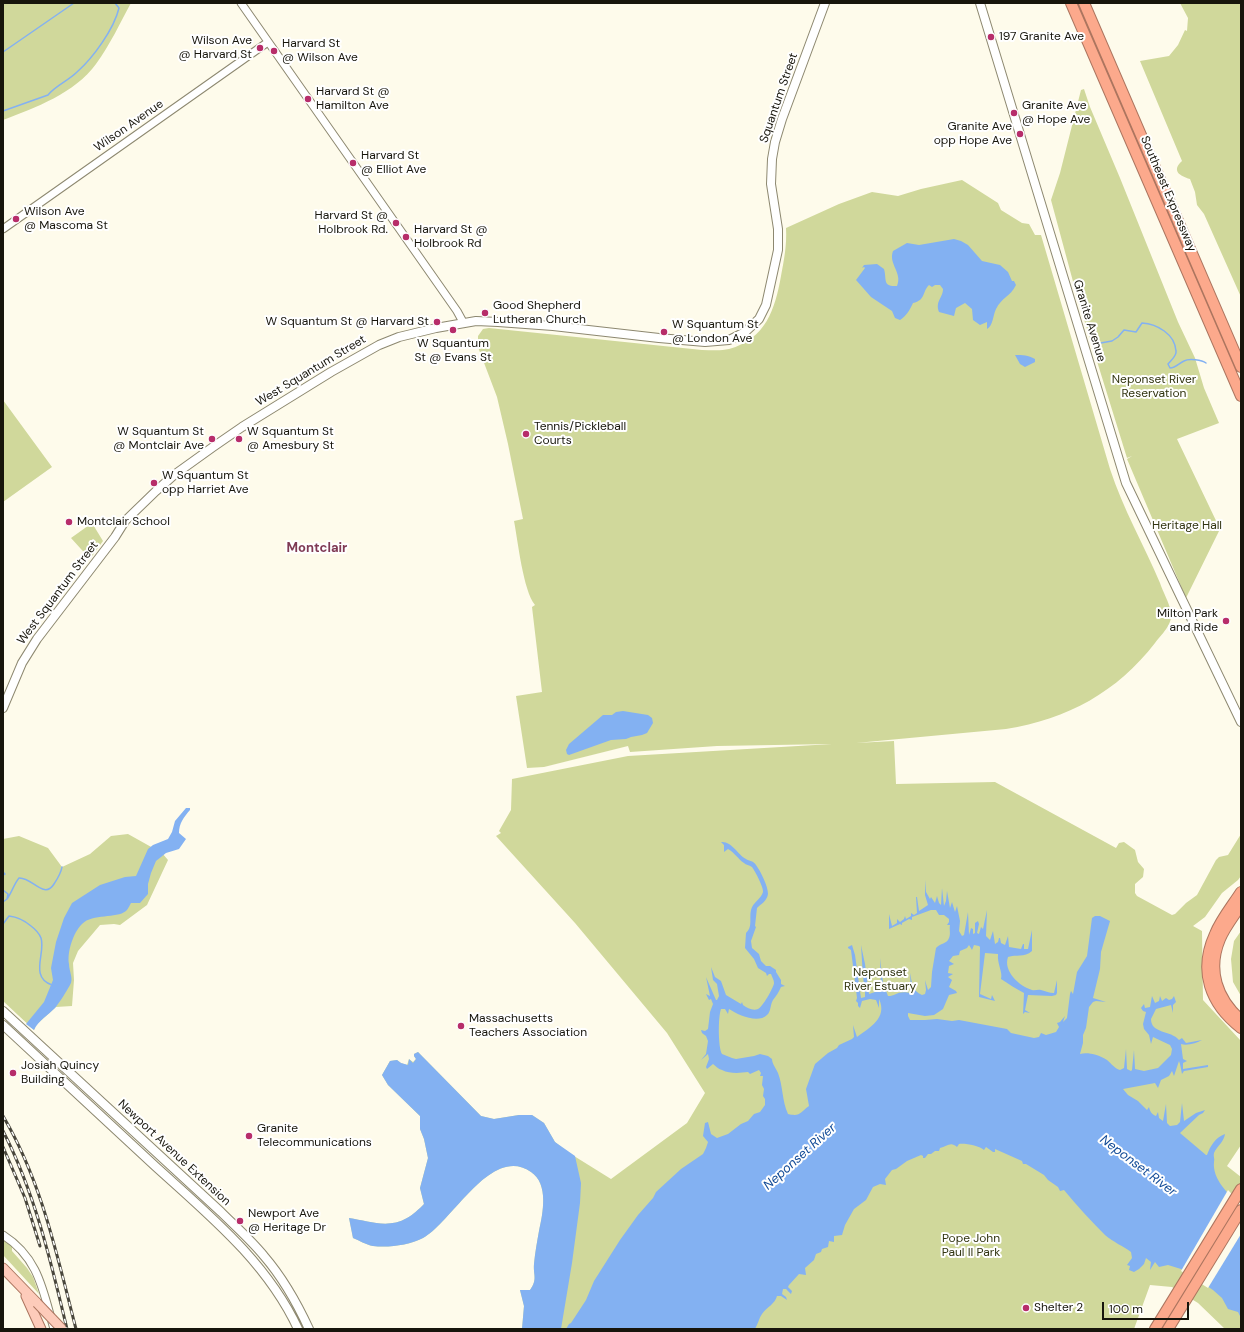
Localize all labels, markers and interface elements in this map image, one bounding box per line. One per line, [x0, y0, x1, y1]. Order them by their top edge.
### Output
place label: 197 Granite Ave [999, 30, 1084, 44]
marker: 197 Granite Ave [986, 32, 996, 42]
place label: Wilson Ave @ Harvard St [178, 34, 252, 62]
place label: Harvard St @ Wilson Ave [282, 37, 358, 65]
marker: Wilson Ave @ Harvard St [255, 43, 265, 53]
marker: Harvard St @ Wilson Ave [269, 46, 279, 56]
street label: Squantum Street [757, 51, 801, 145]
place label: Harvard St @ Hamilton Ave [316, 85, 390, 113]
marker: Harvard St @ Hamilton Ave [303, 94, 313, 104]
street label: Wilson Avenue [92, 97, 166, 155]
place label: Granite Ave @ Hope Ave [1022, 99, 1090, 127]
marker: Granite Ave @ Hope Ave [1009, 108, 1019, 118]
place label: Granite Ave opp Hope Ave [934, 120, 1012, 148]
marker: Granite Ave opp Hope Ave [1015, 129, 1025, 139]
street label: Southeast Expressway [1137, 134, 1199, 254]
place label: Harvard St @ Elliot Ave [361, 149, 426, 177]
marker: Harvard St @ Elliot Ave [348, 158, 358, 168]
place label: Wilson Ave @ Mascoma St [24, 205, 108, 233]
place label: Harvard St @ Holbrook Rd. [314, 209, 388, 237]
marker: Wilson Ave @ Mascoma St [11, 214, 21, 224]
marker: Harvard St @ Holbrook Rd. [391, 218, 401, 228]
place label: Harvard St @ Holbrook Rd [414, 223, 488, 251]
marker: Harvard St @ Holbrook Rd [401, 232, 411, 242]
street label: Granite Avenue [1070, 278, 1108, 364]
place label: Good Shepherd Lutheran Church [493, 299, 586, 327]
marker: Good Shepherd Lutheran Church [480, 308, 490, 318]
place label: W Squantum St @ Harvard St [266, 315, 429, 329]
marker: W Squantum St @ Harvard St [432, 317, 442, 327]
place label: W Squantum St @ London Ave [672, 318, 759, 346]
marker: W Squantum St @ Evans St [448, 325, 458, 335]
marker: W Squantum St @ London Ave [659, 327, 669, 337]
street label: West Squantum Street [253, 332, 369, 410]
place label: W Squantum St @ Evans St [414, 337, 492, 365]
park label: Neponset River Reservation [1112, 373, 1196, 401]
place label: Tennis/Pickleball Courts [534, 420, 626, 448]
place label: W Squantum St @ Montclair Ave [113, 425, 204, 453]
place label: W Squantum St @ Amesbury St [247, 425, 334, 453]
marker: Tennis/Pickleball Courts [521, 429, 531, 439]
marker: W Squantum St @ Montclair Ave [207, 434, 217, 444]
marker: W Squantum St @ Amesbury St [234, 434, 244, 444]
place label: W Squantum St opp Harriet Ave [162, 469, 249, 497]
marker: W Squantum St opp Harriet Ave [149, 478, 159, 488]
place label: Montclair School [77, 515, 170, 529]
marker: Montclair School [64, 517, 74, 527]
park label: Heritage Hall [1152, 519, 1222, 533]
street label: West Squantum Street [14, 538, 102, 648]
district label: Montclair [287, 541, 347, 557]
place label: Milton Park and Ride [1157, 607, 1218, 635]
marker: Milton Park and Ride [1221, 616, 1231, 626]
park label: Neponset River Estuary [844, 966, 916, 994]
place label: Massachusetts Teachers Association [469, 1012, 587, 1040]
marker: Massachusetts Teachers Association [456, 1021, 466, 1031]
place label: Josiah Quincy Building [21, 1059, 99, 1087]
marker: Josiah Quincy Building [8, 1068, 18, 1078]
street label: Newport Avenue Extension [115, 1097, 233, 1209]
water label: Neponset River [761, 1120, 839, 1194]
place label: Granite Telecommunications [257, 1122, 372, 1150]
marker: Granite Telecommunications [244, 1131, 254, 1141]
water label: Neponset River [1097, 1132, 1179, 1200]
place label: Newport Ave @ Heritage Dr [248, 1207, 326, 1235]
marker: Newport Ave @ Heritage Dr [235, 1216, 245, 1226]
park label: Pope John Paul II Park [942, 1232, 1000, 1260]
scale bar [1104, 1294, 1191, 1320]
place label: Shelter 2 [1034, 1301, 1083, 1315]
text: 100 m [1109, 1301, 1143, 1317]
marker: Shelter 2 [1021, 1303, 1031, 1313]

